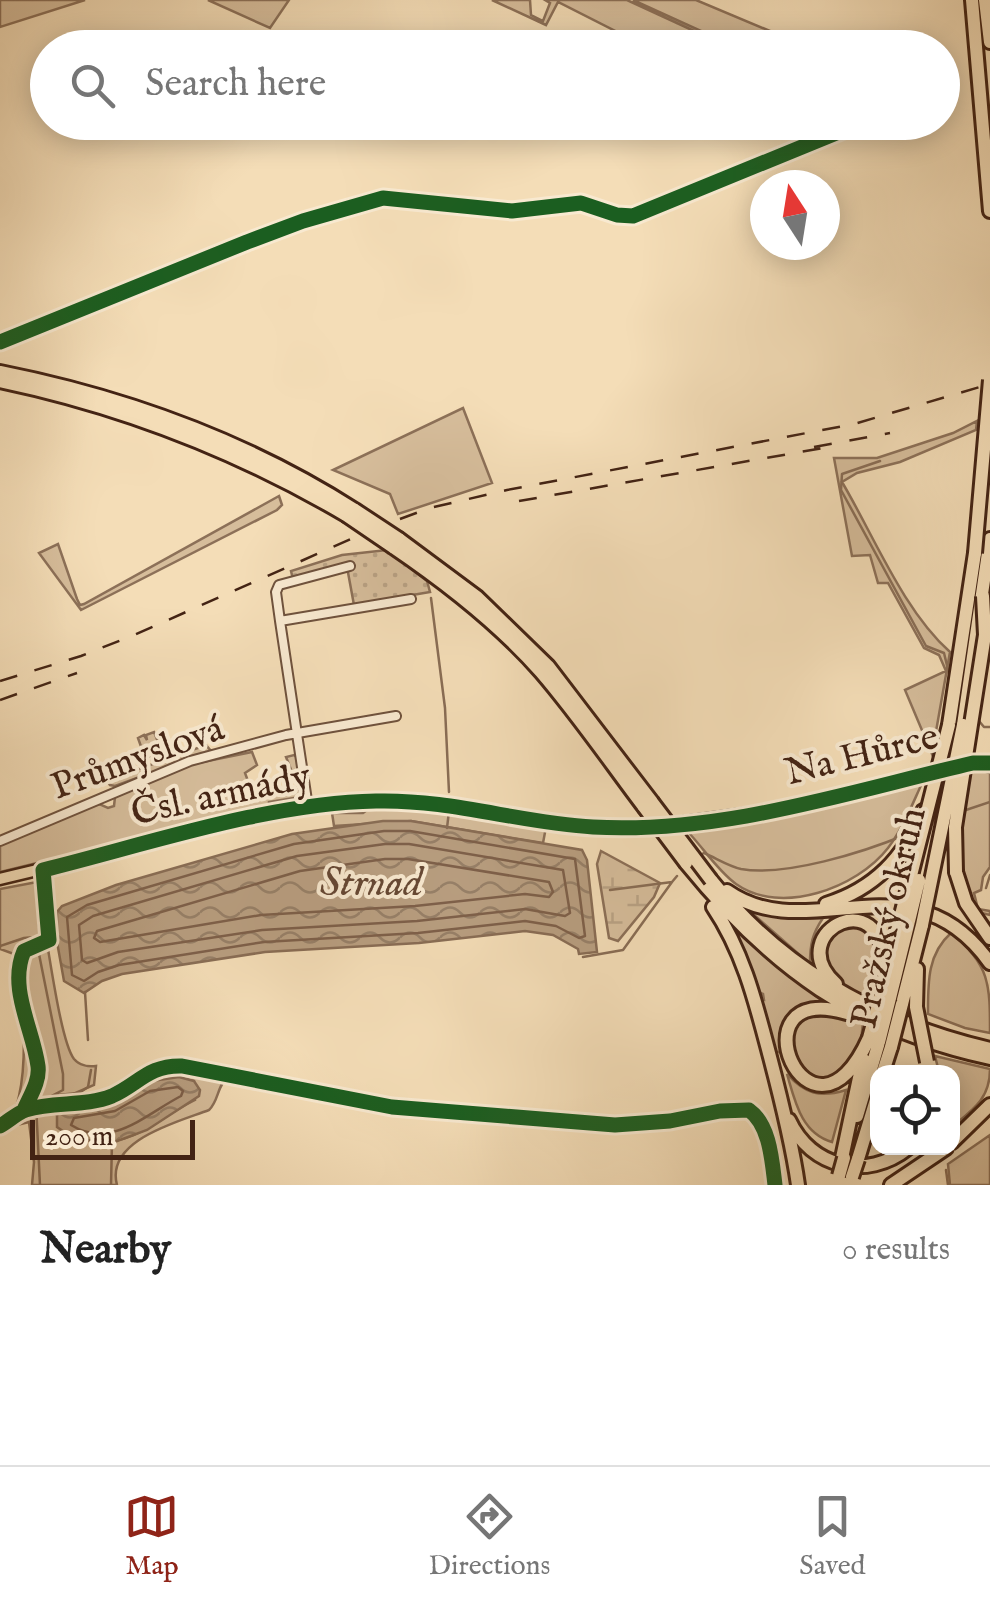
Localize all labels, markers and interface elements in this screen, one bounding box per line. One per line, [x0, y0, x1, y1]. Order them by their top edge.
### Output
search box [30, 30, 960, 140]
icon: search [65, 58, 120, 113]
text: Search here [145, 61, 326, 109]
north arrow [750, 170, 840, 260]
street label: Průmyslová [45, 705, 231, 812]
street label: Na Hůrce [780, 714, 944, 798]
street label: Čsl. armády [127, 753, 315, 838]
street label: Pražský okruh [841, 803, 939, 1033]
water label: Strnad [320, 859, 425, 910]
map controls [870, 1065, 960, 1155]
button: locate [870, 1065, 960, 1155]
scale bar [30, 1115, 195, 1160]
text: 200 m [45, 1120, 113, 1155]
text: Nearby [40, 1224, 171, 1277]
text: 0 results [842, 1230, 950, 1271]
tab: Map [124, 1489, 179, 1584]
tab: Directions [428, 1489, 550, 1584]
tab: Saved [799, 1489, 866, 1584]

